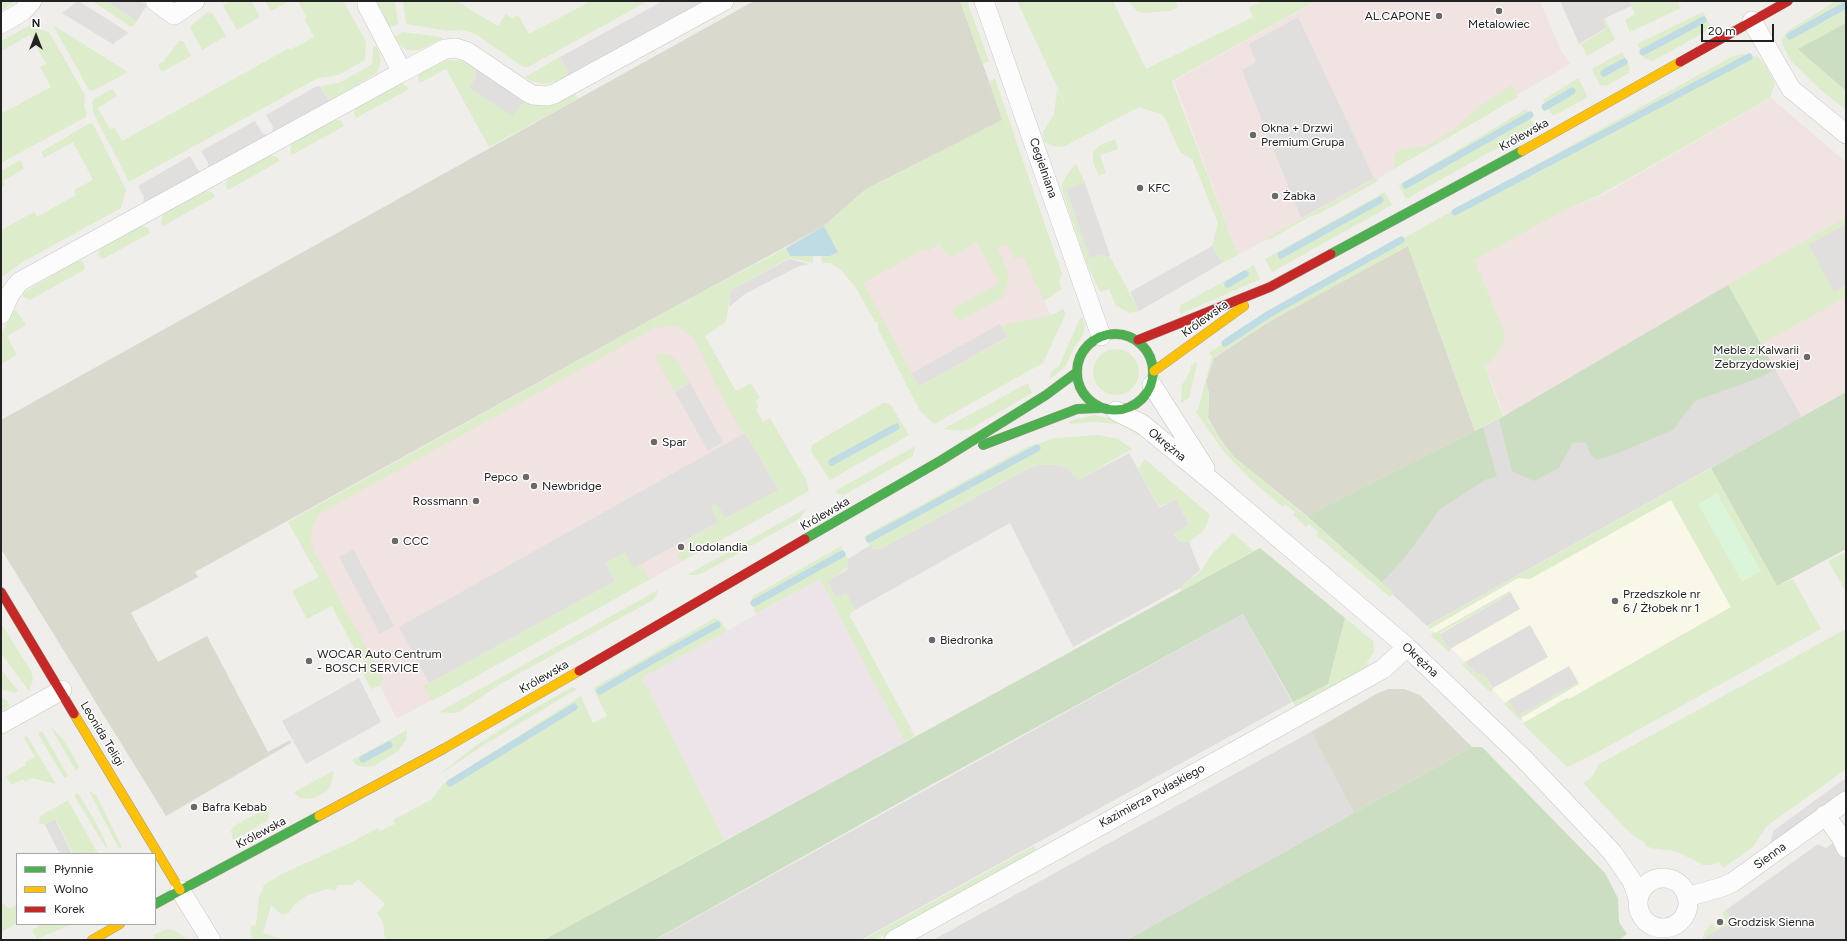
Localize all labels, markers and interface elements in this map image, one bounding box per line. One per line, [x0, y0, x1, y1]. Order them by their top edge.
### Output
marker: Metalowiec [1494, 6, 1504, 16]
place label: AL.CAPONE [1365, 9, 1431, 23]
marker: AL.CAPONE [1434, 11, 1444, 21]
north arrow [16, 16, 56, 56]
scale bar [1703, 16, 1776, 42]
text: N [32, 17, 40, 30]
place label: Metalowiec [1468, 17, 1530, 31]
text: 20 m [1708, 24, 1736, 38]
street label: Królewska [1497, 116, 1551, 154]
place label: Okna + Drzwi Premium Grupa [1261, 121, 1344, 149]
marker: Okna + Drzwi Premium Grupa [1248, 130, 1258, 140]
street label: Cegielniana [1026, 136, 1060, 200]
place label: KFC [1148, 181, 1170, 195]
marker: KFC [1135, 183, 1145, 193]
place label: Żabka [1283, 189, 1316, 203]
marker: Żabka [1270, 191, 1280, 201]
street label: Królewska [1179, 297, 1231, 341]
place label: Meble z Kalwarii Zebrzydowskiej [1713, 343, 1799, 371]
marker: Meble z Kalwarii Zebrzydowskiej [1802, 352, 1812, 362]
street label: Okrężna [1145, 425, 1189, 465]
place label: Spar [662, 435, 687, 449]
marker: Spar [649, 437, 659, 447]
place label: Pepco [484, 470, 518, 484]
marker: Pepco [521, 472, 531, 482]
place label: Newbridge [542, 479, 602, 493]
marker: Newbridge [529, 481, 539, 491]
place label: Rossmann [413, 494, 468, 508]
street label: Królewska [798, 494, 852, 534]
marker: Rossmann [471, 496, 481, 506]
place label: CCC [403, 534, 429, 548]
marker: CCC [390, 536, 400, 546]
place label: Lodolandia [689, 540, 748, 554]
marker: Lodolandia [676, 542, 686, 552]
place label: Przedszkole nr 6 / Żłobek nr 1 [1623, 587, 1700, 615]
marker: Przedszkole nr 6 / Żłobek nr 1 [1610, 596, 1620, 606]
place label: Biedronka [940, 633, 993, 647]
marker: Biedronka [927, 635, 937, 645]
street label: Okrężna [1399, 640, 1441, 680]
place label: WOCAR Auto Centrum - BOSCH SERVICE [317, 647, 442, 675]
marker: WOCAR Auto Centrum - BOSCH SERVICE [304, 656, 314, 666]
street label: Królewska [517, 657, 571, 697]
street label: Leonida Teligi [77, 699, 127, 769]
street label: Kazimierza Pułaskiego [1097, 761, 1207, 831]
place label: Bafra Kebab [202, 800, 267, 814]
marker: Bafra Kebab [189, 802, 199, 812]
street label: Królewska [234, 814, 288, 852]
street label: Sienna [1751, 840, 1789, 872]
legend [16, 853, 156, 925]
text: Płynnie [54, 862, 93, 876]
text: Wolno [54, 882, 88, 896]
text: Korek [54, 902, 85, 916]
place label: Grodzisk Sienna [1728, 915, 1814, 929]
marker: Grodzisk Sienna [1715, 917, 1725, 927]

